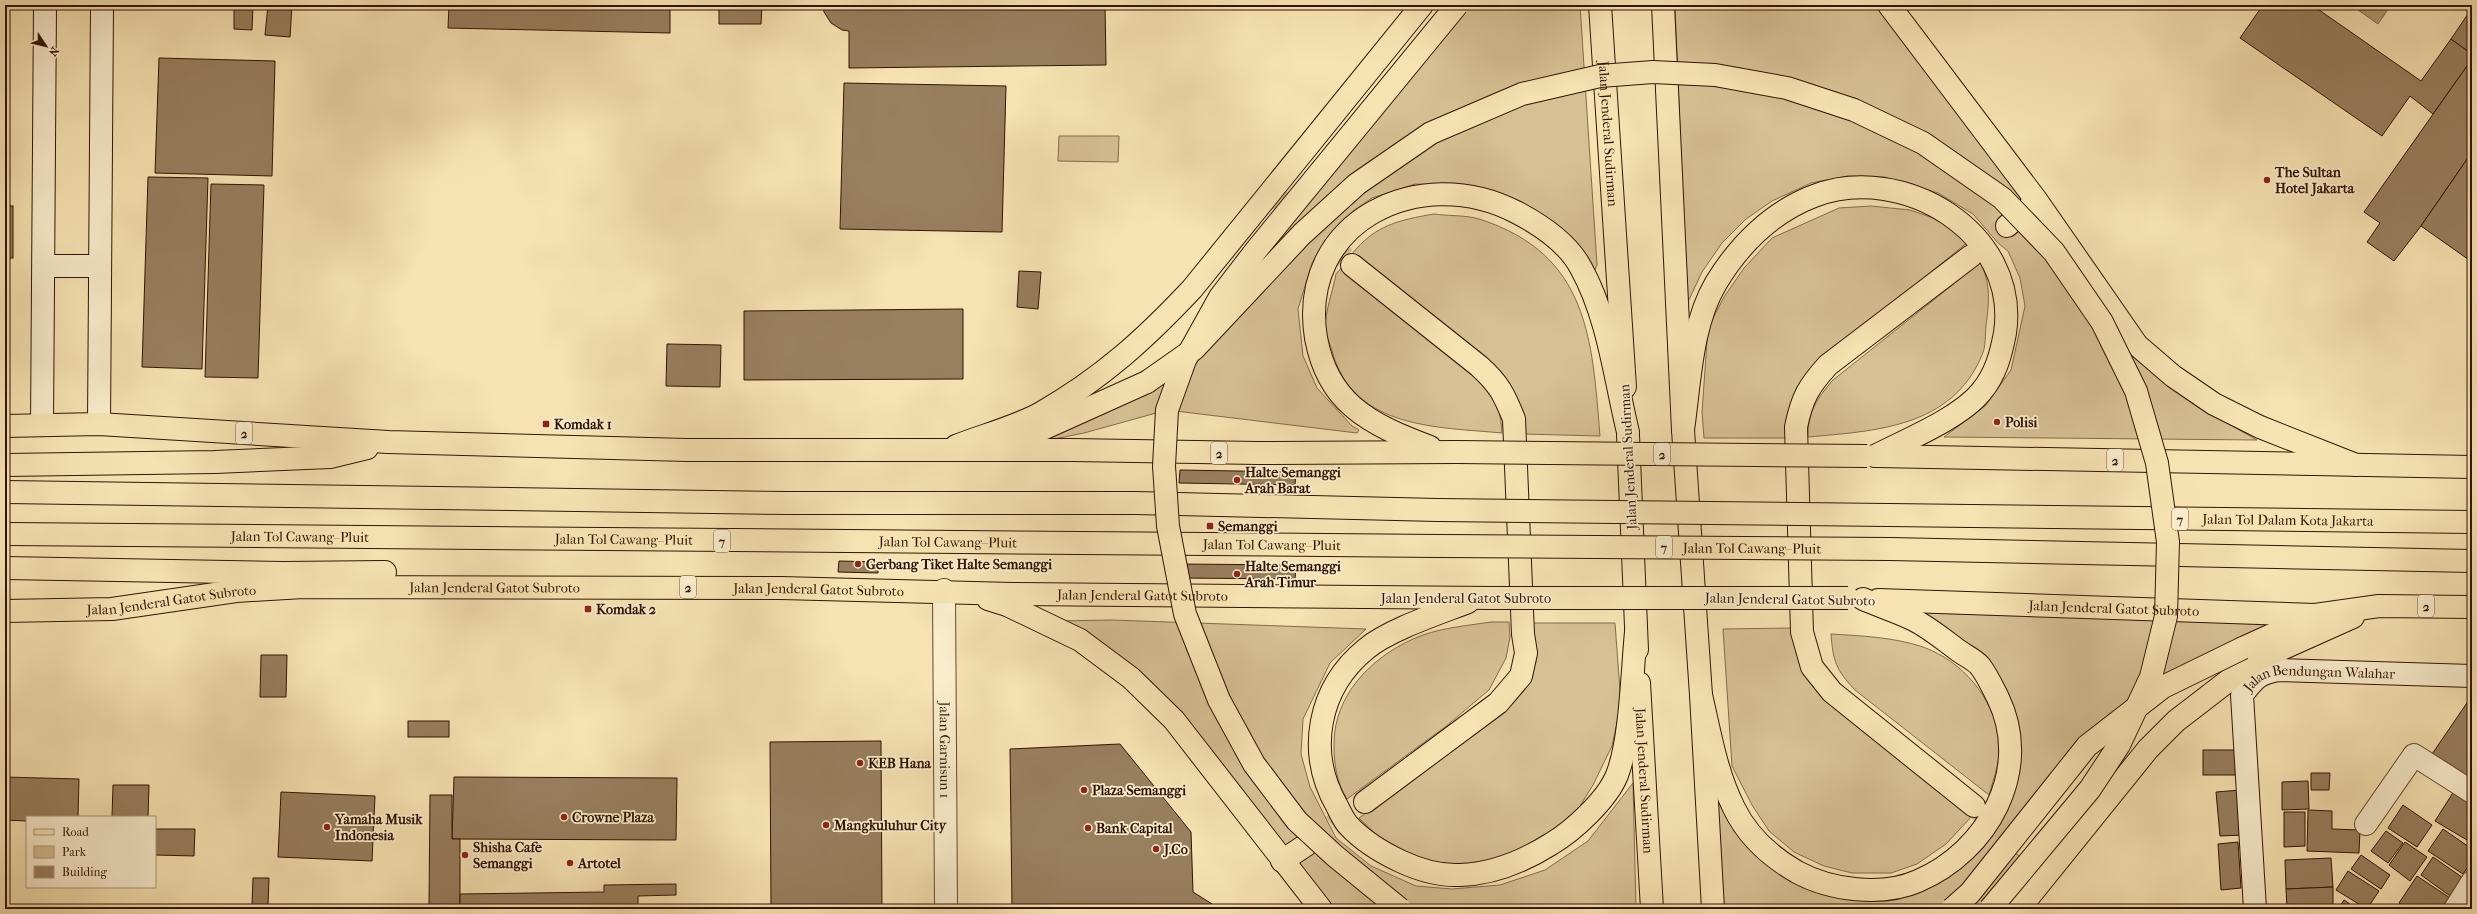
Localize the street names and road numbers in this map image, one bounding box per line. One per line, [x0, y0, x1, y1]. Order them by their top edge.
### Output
street label: Jalan Jenderal Sudirman [1595, 59, 1621, 207]
street label: Jalan Jenderal Sudirman [1616, 384, 1641, 531]
road number: 2 [236, 422, 252, 444]
road number: 2 [1211, 442, 1227, 464]
road number: 2 [1654, 443, 1670, 465]
road number: 2 [2107, 449, 2123, 471]
road number: 7 [2172, 508, 2188, 530]
street label: Jalan Tol Dalam Kota Jakarta [2201, 511, 2374, 530]
street label: Jalan Tol Cawang–Pluit [230, 528, 369, 546]
road number: 7 [714, 530, 730, 552]
street label: Jalan Tol Cawang–Pluit [554, 531, 693, 549]
street label: Jalan Tol Cawang–Pluit [878, 533, 1017, 551]
street label: Jalan Tol Cawang–Pluit [1202, 536, 1341, 554]
road number: 7 [1656, 536, 1672, 558]
street label: Jalan Tol Cawang–Pluit [1682, 540, 1821, 558]
road number: 2 [680, 576, 696, 598]
street label: Jalan Jenderal Gatot Subroto [408, 579, 580, 597]
street label: Jalan Jenderal Gatot Subroto [732, 580, 904, 600]
street label: Jalan Jenderal Gatot Subroto [85, 582, 257, 618]
street label: Jalan Jenderal Gatot Subroto [1056, 586, 1228, 605]
street label: Jalan Jenderal Gatot Subroto [1704, 589, 1875, 609]
street label: Jalan Jenderal Gatot Subroto [1380, 590, 1551, 607]
road number: 2 [2418, 595, 2434, 617]
street label: Jalan Jenderal Gatot Subroto [2027, 597, 2199, 620]
street label: Jalan Bendungan Walahar [2239, 661, 2395, 696]
street label: Jalan Garnisun 1 [936, 700, 953, 799]
street label: Jalan Jenderal Sudirman [1631, 707, 1657, 854]

